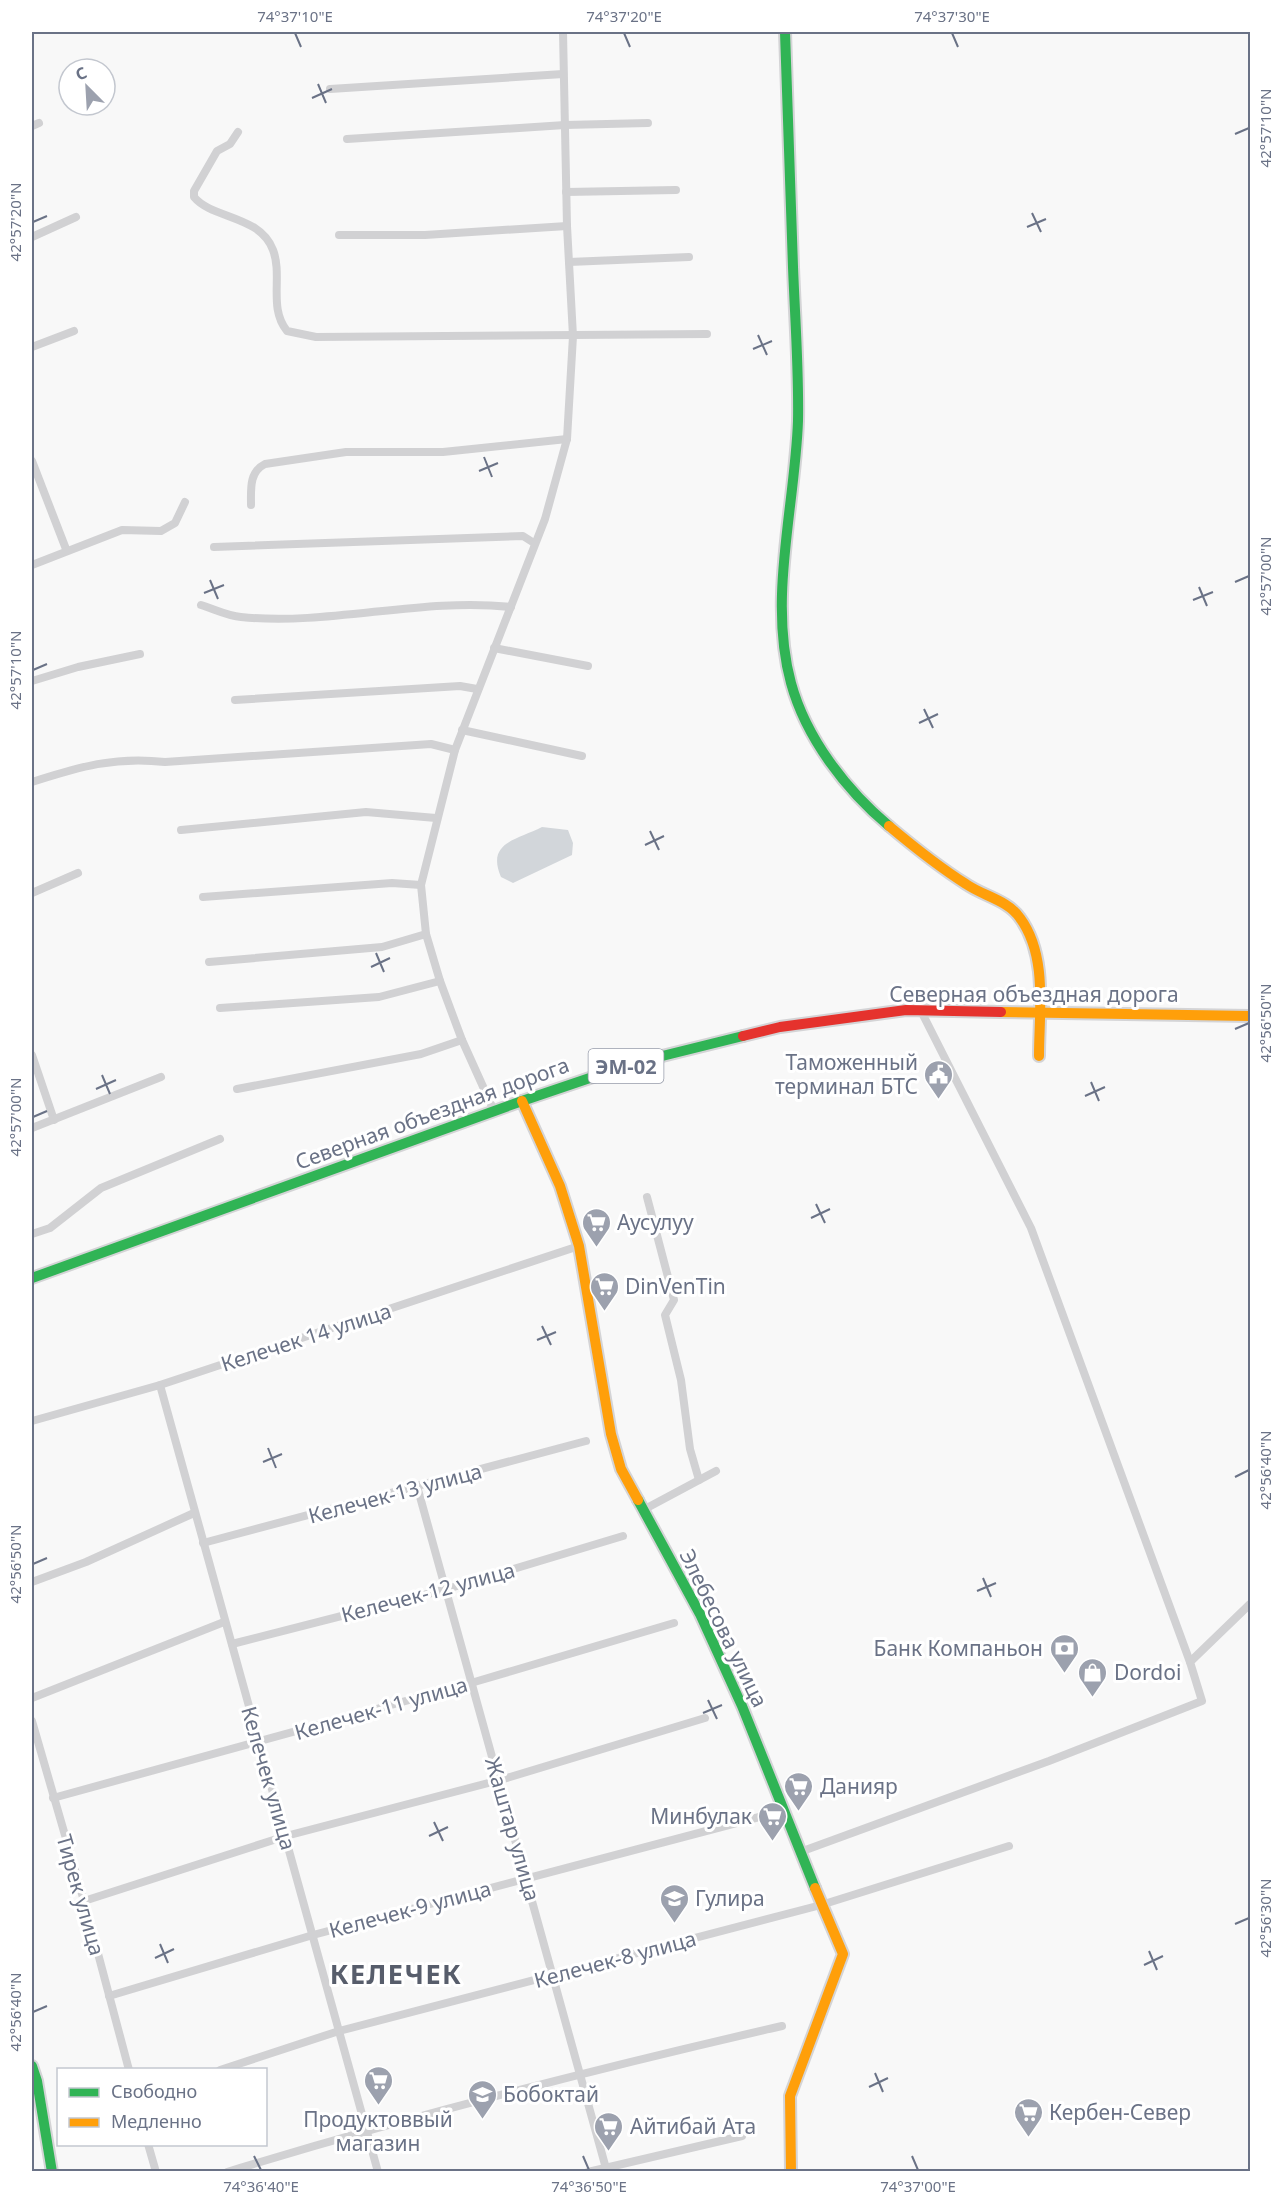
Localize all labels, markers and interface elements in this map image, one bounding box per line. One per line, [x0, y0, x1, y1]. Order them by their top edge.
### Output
text: 74°37'10"E [257, 6, 333, 26]
text: 74°37'20"E [586, 6, 662, 26]
text: 74°37'30"E [914, 6, 990, 26]
north arrow [57, 57, 117, 117]
text: С [72, 61, 90, 85]
text: 42°57'10"N [1255, 89, 1275, 167]
text: 42°57'20"N [5, 183, 25, 261]
text: 42°57'00"N [1255, 537, 1275, 615]
text: 42°57'10"N [5, 631, 25, 709]
street label: Северная объездная дорога [889, 980, 1179, 1008]
text: 42°56'50"N [1255, 984, 1275, 1062]
place label: Таможенный терминал БТС [775, 1048, 918, 1100]
road number: ЭМ-02 [588, 1049, 664, 1083]
street label: Северная объездная дорога [291, 1050, 573, 1176]
public building icon: Таможенный терминал БТС [923, 1058, 955, 1100]
text: 42°57'00"N [5, 1078, 25, 1156]
supermarket icon: Аусулуу [580, 1206, 612, 1248]
place label: Аусулуу [617, 1208, 694, 1236]
supermarket icon: DinVenTin [588, 1270, 620, 1312]
place label: DinVenTin [625, 1272, 726, 1300]
street label: Келечек 14 улица [217, 1296, 395, 1378]
text: 42°56'40"N [1255, 1431, 1275, 1509]
street label: Келечек-13 улица [305, 1456, 485, 1530]
text: 42°56'50"N [5, 1525, 25, 1603]
street label: Элебесова улица [674, 1544, 774, 1712]
street label: Келечек-12 улица [338, 1555, 518, 1629]
bank icon: Банк Компаньон [1048, 1632, 1080, 1674]
place label: Банк Компаньон [874, 1634, 1043, 1662]
shop icon: Dordoi [1077, 1656, 1109, 1698]
place label: Dordoi [1114, 1658, 1181, 1686]
street label: Келечек-11 улица [291, 1670, 471, 1746]
street label: Келечек улица [235, 1703, 303, 1853]
street label: Жаштар улица [479, 1754, 547, 1904]
supermarket icon: Данияр [783, 1770, 815, 1812]
place label: Данияр [820, 1772, 898, 1800]
supermarket icon: Минбулак [757, 1800, 789, 1842]
place label: Минбулак [650, 1802, 752, 1830]
street label: Тирек улица [50, 1831, 112, 1959]
street label: Келечек-9 улица [326, 1874, 494, 1944]
text: 42°56'30"N [1255, 1879, 1275, 1957]
school or university icon: Гулира [658, 1882, 690, 1924]
place label: Гулира [695, 1884, 765, 1912]
street label: Келечек-8 улица [531, 1924, 699, 1994]
district label: КЕЛЕЧЕК [330, 1955, 462, 1992]
text: 42°56'40"N [5, 1973, 25, 2051]
supermarket icon: Продуктоввый магазин [362, 2064, 394, 2106]
legend [57, 2068, 267, 2146]
school or university icon: Бобоктай [466, 2078, 498, 2120]
text: Свободно [111, 2079, 197, 2103]
place label: Бобоктай [503, 2080, 599, 2108]
supermarket icon: Кербен-Север [1012, 2096, 1044, 2138]
place label: Кербен-Север [1049, 2098, 1191, 2126]
place label: Продуктоввый магазин [303, 2105, 453, 2157]
text: Медленно [111, 2109, 202, 2133]
supermarket icon: Айтибай Ата [593, 2110, 625, 2152]
place label: Айтибай Ата [630, 2112, 756, 2140]
text: 74°36'40"E [223, 2176, 299, 2196]
text: 74°36'50"E [551, 2176, 627, 2196]
text: 74°37'00"E [880, 2176, 956, 2196]

